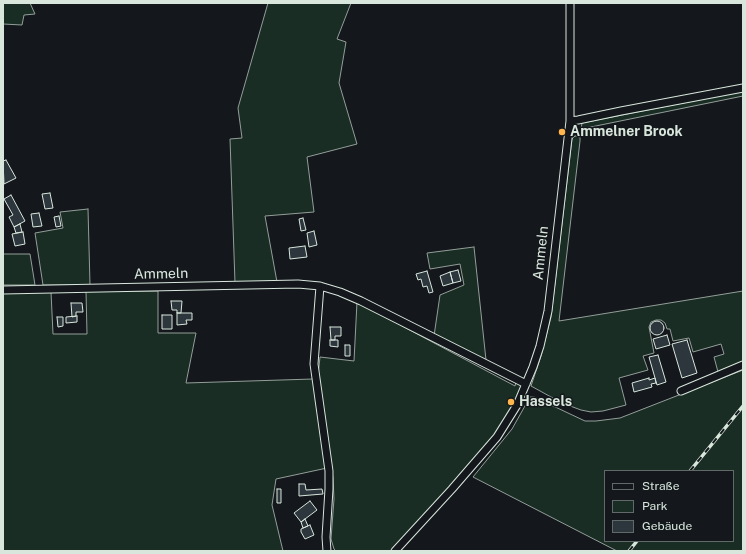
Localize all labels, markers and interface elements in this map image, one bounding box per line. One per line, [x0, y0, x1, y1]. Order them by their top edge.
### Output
place label: Ammelner Brook [570, 124, 683, 140]
marker: Ammelner Brook [557, 127, 567, 137]
street label: Ammeln [530, 225, 552, 281]
street label: Ammeln [134, 265, 188, 283]
place label: Hassels [519, 394, 572, 410]
marker: Hassels [506, 397, 516, 407]
legend [604, 470, 734, 542]
text: Straße [642, 479, 679, 493]
text: Park [642, 499, 668, 513]
text: Gebäude [642, 519, 692, 533]

